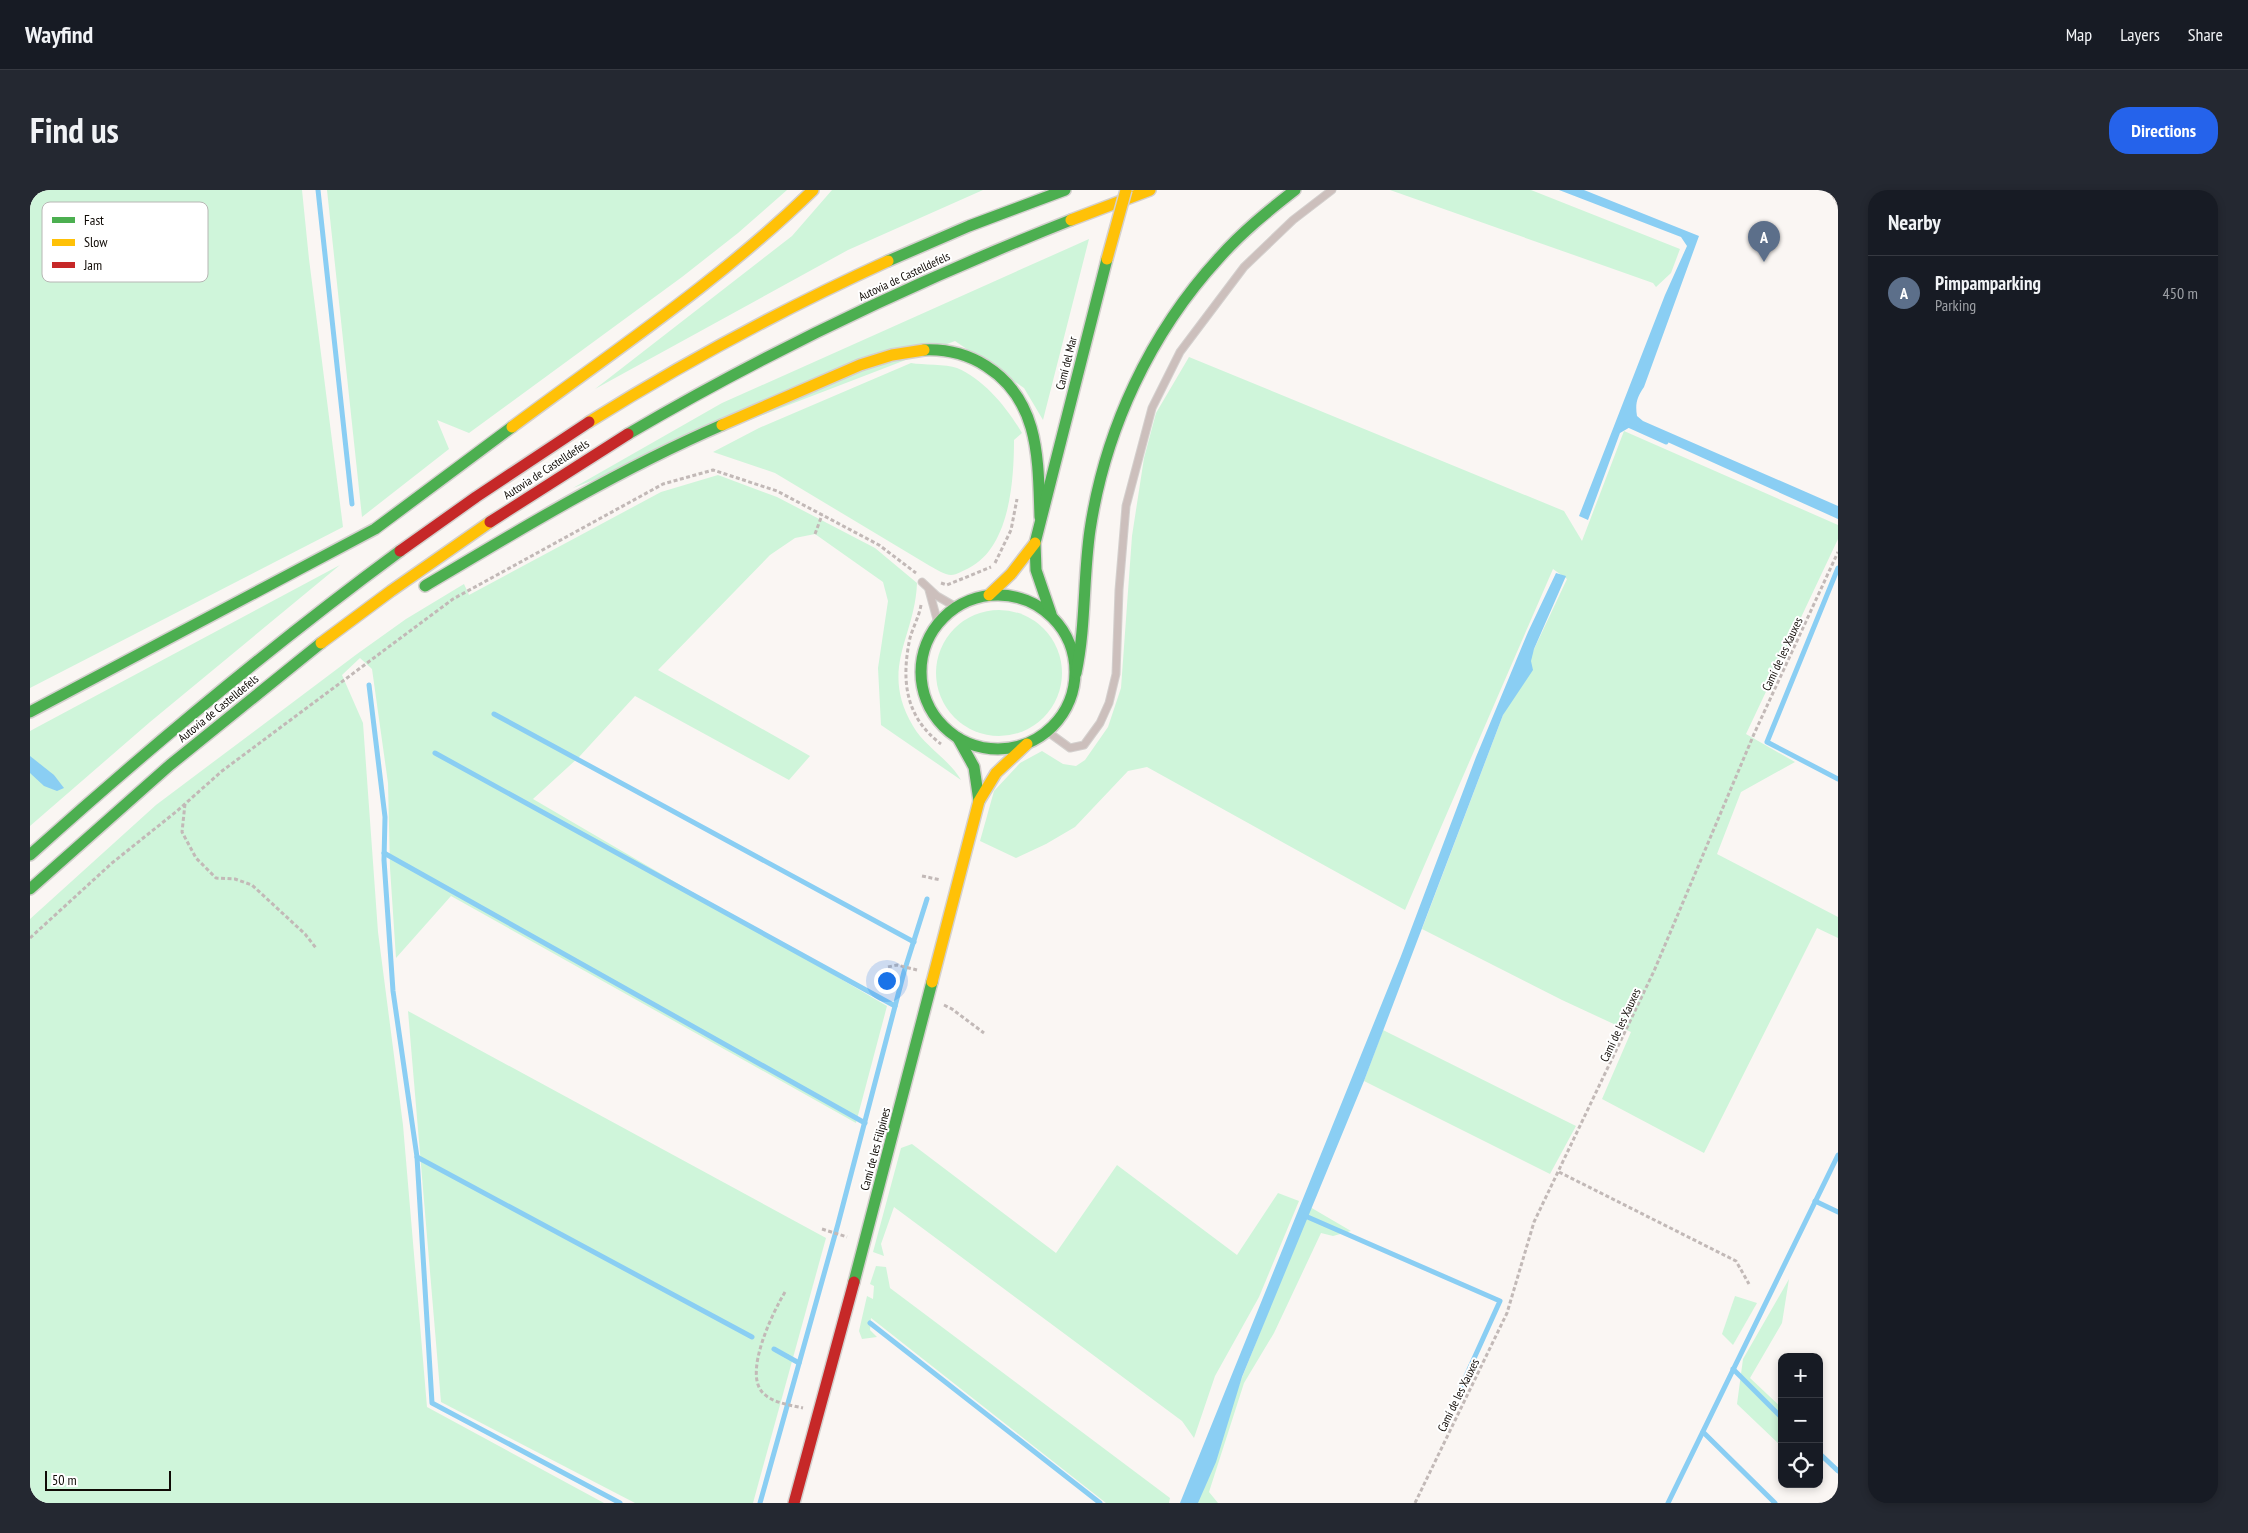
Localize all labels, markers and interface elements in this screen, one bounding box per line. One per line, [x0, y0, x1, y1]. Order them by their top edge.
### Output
text: Wayfind [25, 19, 93, 50]
text: Map [2066, 23, 2092, 46]
text: Layers [2120, 23, 2160, 46]
text: Share [2188, 23, 2223, 46]
text: Find us [30, 107, 119, 153]
button: Directions [2109, 107, 2218, 154]
legend [42, 202, 208, 282]
text: Nearby [1888, 209, 1941, 236]
text: Fast [84, 211, 104, 229]
pin: A [1748, 221, 1780, 262]
text: Slow [84, 233, 108, 251]
street label: Autovia de Castelldefels [856, 248, 952, 304]
text: Jam [83, 256, 102, 274]
text: Pimpamparking [1935, 271, 2041, 295]
text: A [1900, 283, 1908, 303]
text: 450 m [2163, 283, 2198, 303]
text: Parking [1935, 295, 1976, 315]
street label: Camí del Mar [1052, 334, 1080, 391]
street label: Autovia de Castelldefels [500, 436, 592, 502]
street label: Camí de les Xauxes [1758, 615, 1806, 693]
street label: Autovia de Castelldefels [175, 671, 261, 745]
your location [874, 968, 900, 994]
street label: Camí de les Xauxes [1596, 986, 1644, 1064]
street label: Camí de les Filipines [857, 1106, 893, 1192]
map controls [1778, 1353, 1823, 1488]
button: + [1778, 1353, 1823, 1398]
street label: Camí de les Xauxes [1434, 1356, 1482, 1434]
button: − [1778, 1398, 1823, 1443]
button: locate [1778, 1443, 1823, 1488]
scale bar [45, 1468, 171, 1491]
text: 50 m [52, 1471, 77, 1489]

